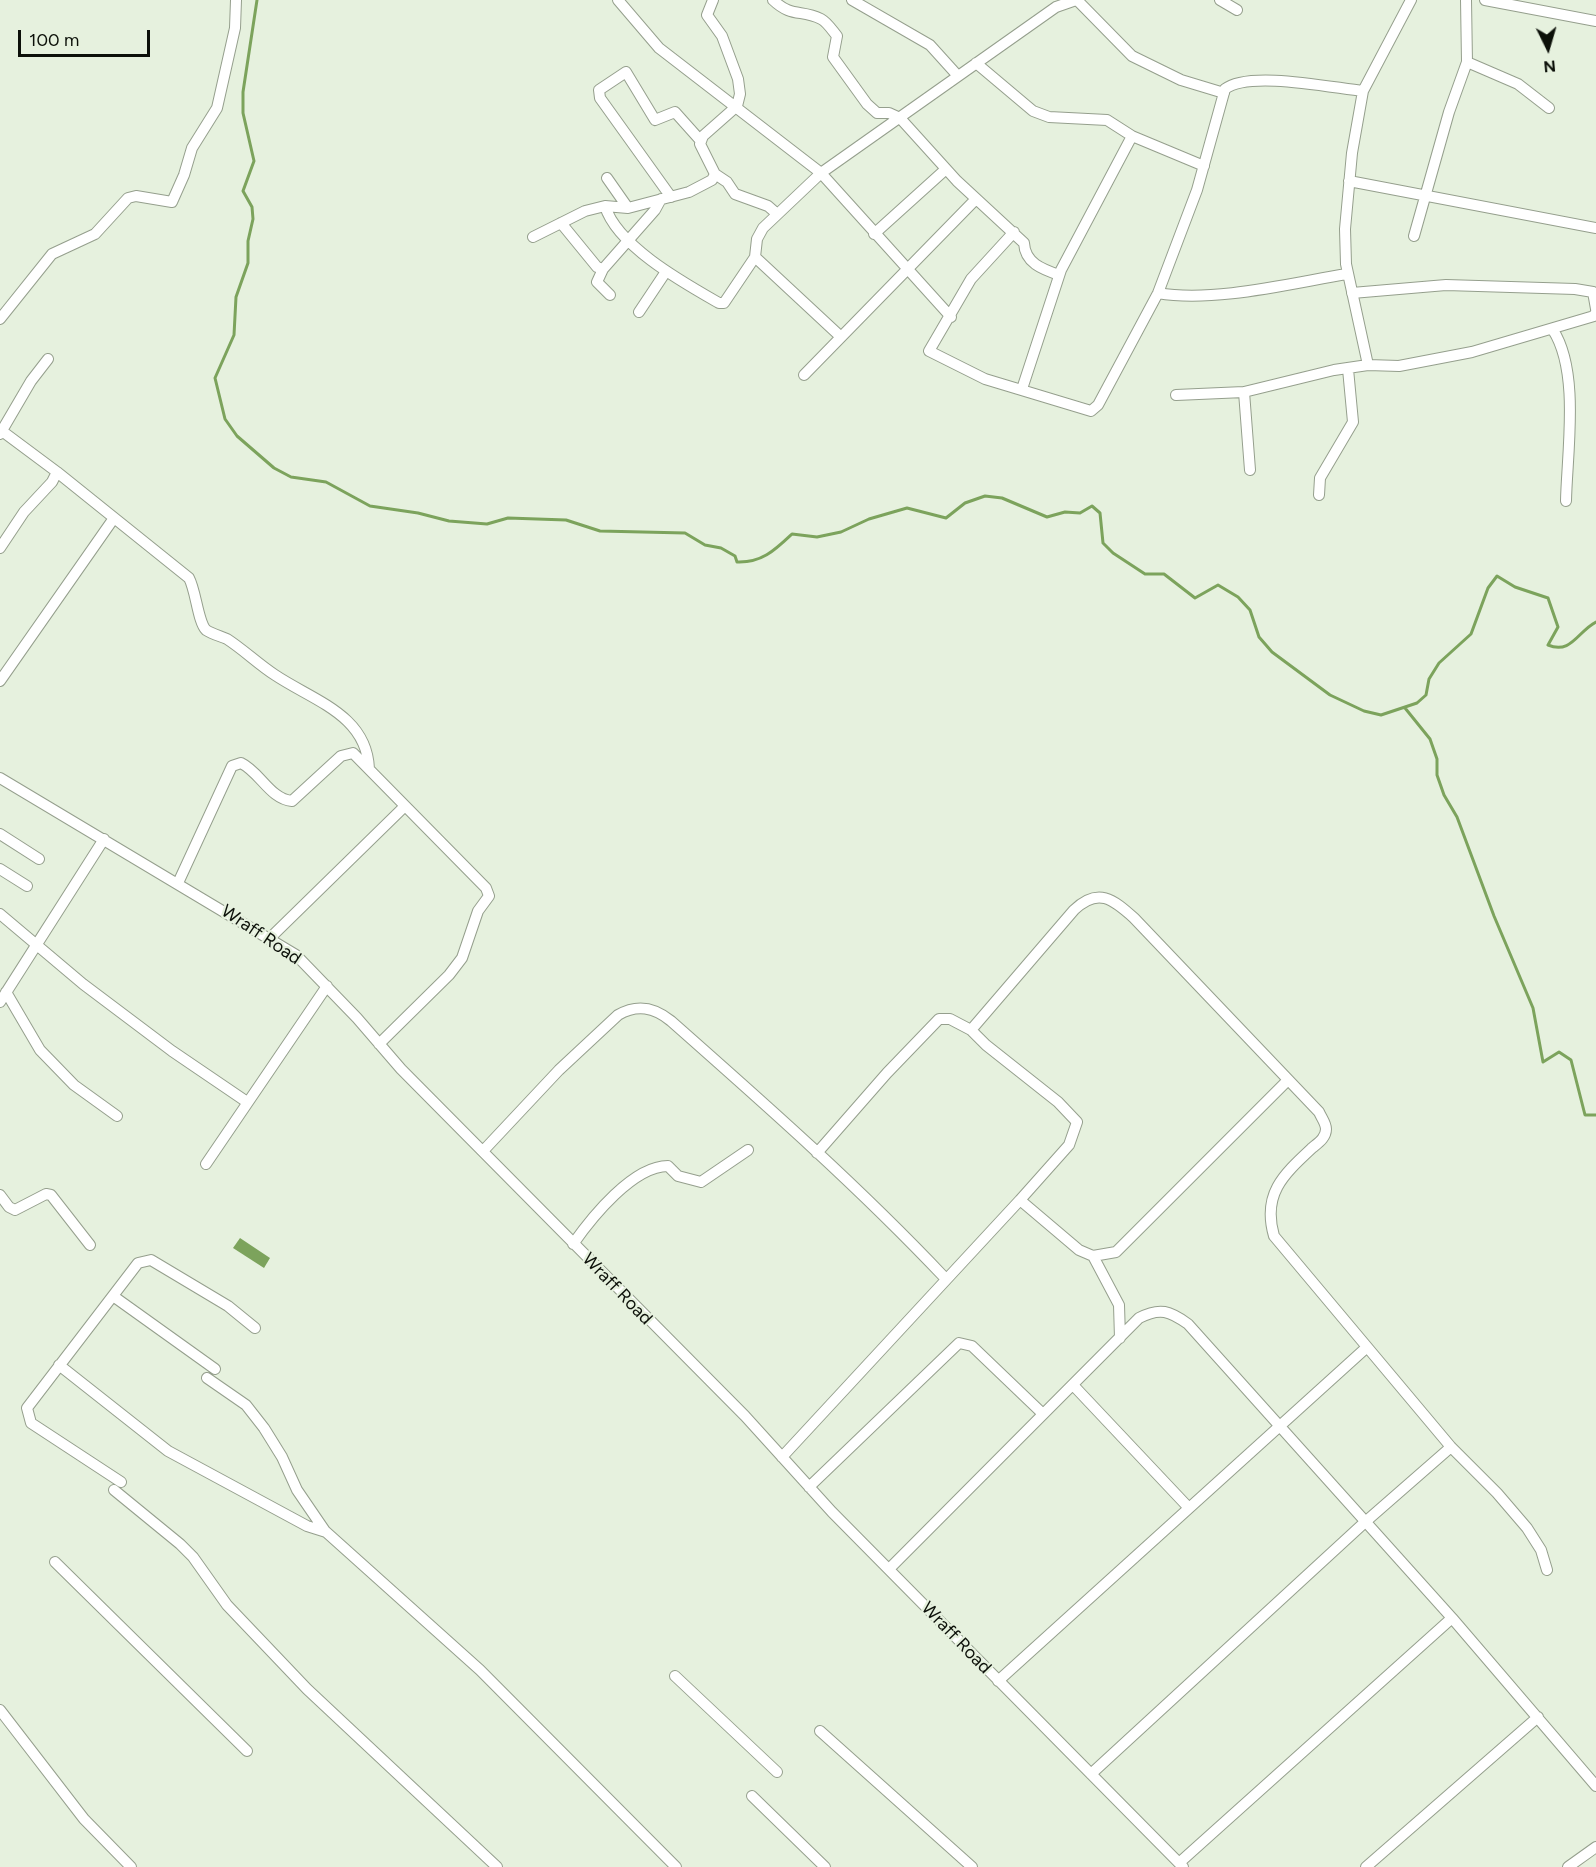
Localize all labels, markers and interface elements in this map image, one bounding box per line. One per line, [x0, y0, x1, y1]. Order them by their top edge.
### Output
scale bar [21, 18, 153, 56]
north arrow [1518, 18, 1578, 78]
text: 100 m [29, 29, 79, 51]
text: N [1543, 56, 1557, 76]
street label: Wraff Road [217, 900, 305, 970]
street label: Wraff Road [577, 1249, 657, 1329]
street label: Wraff Road [916, 1598, 996, 1678]

